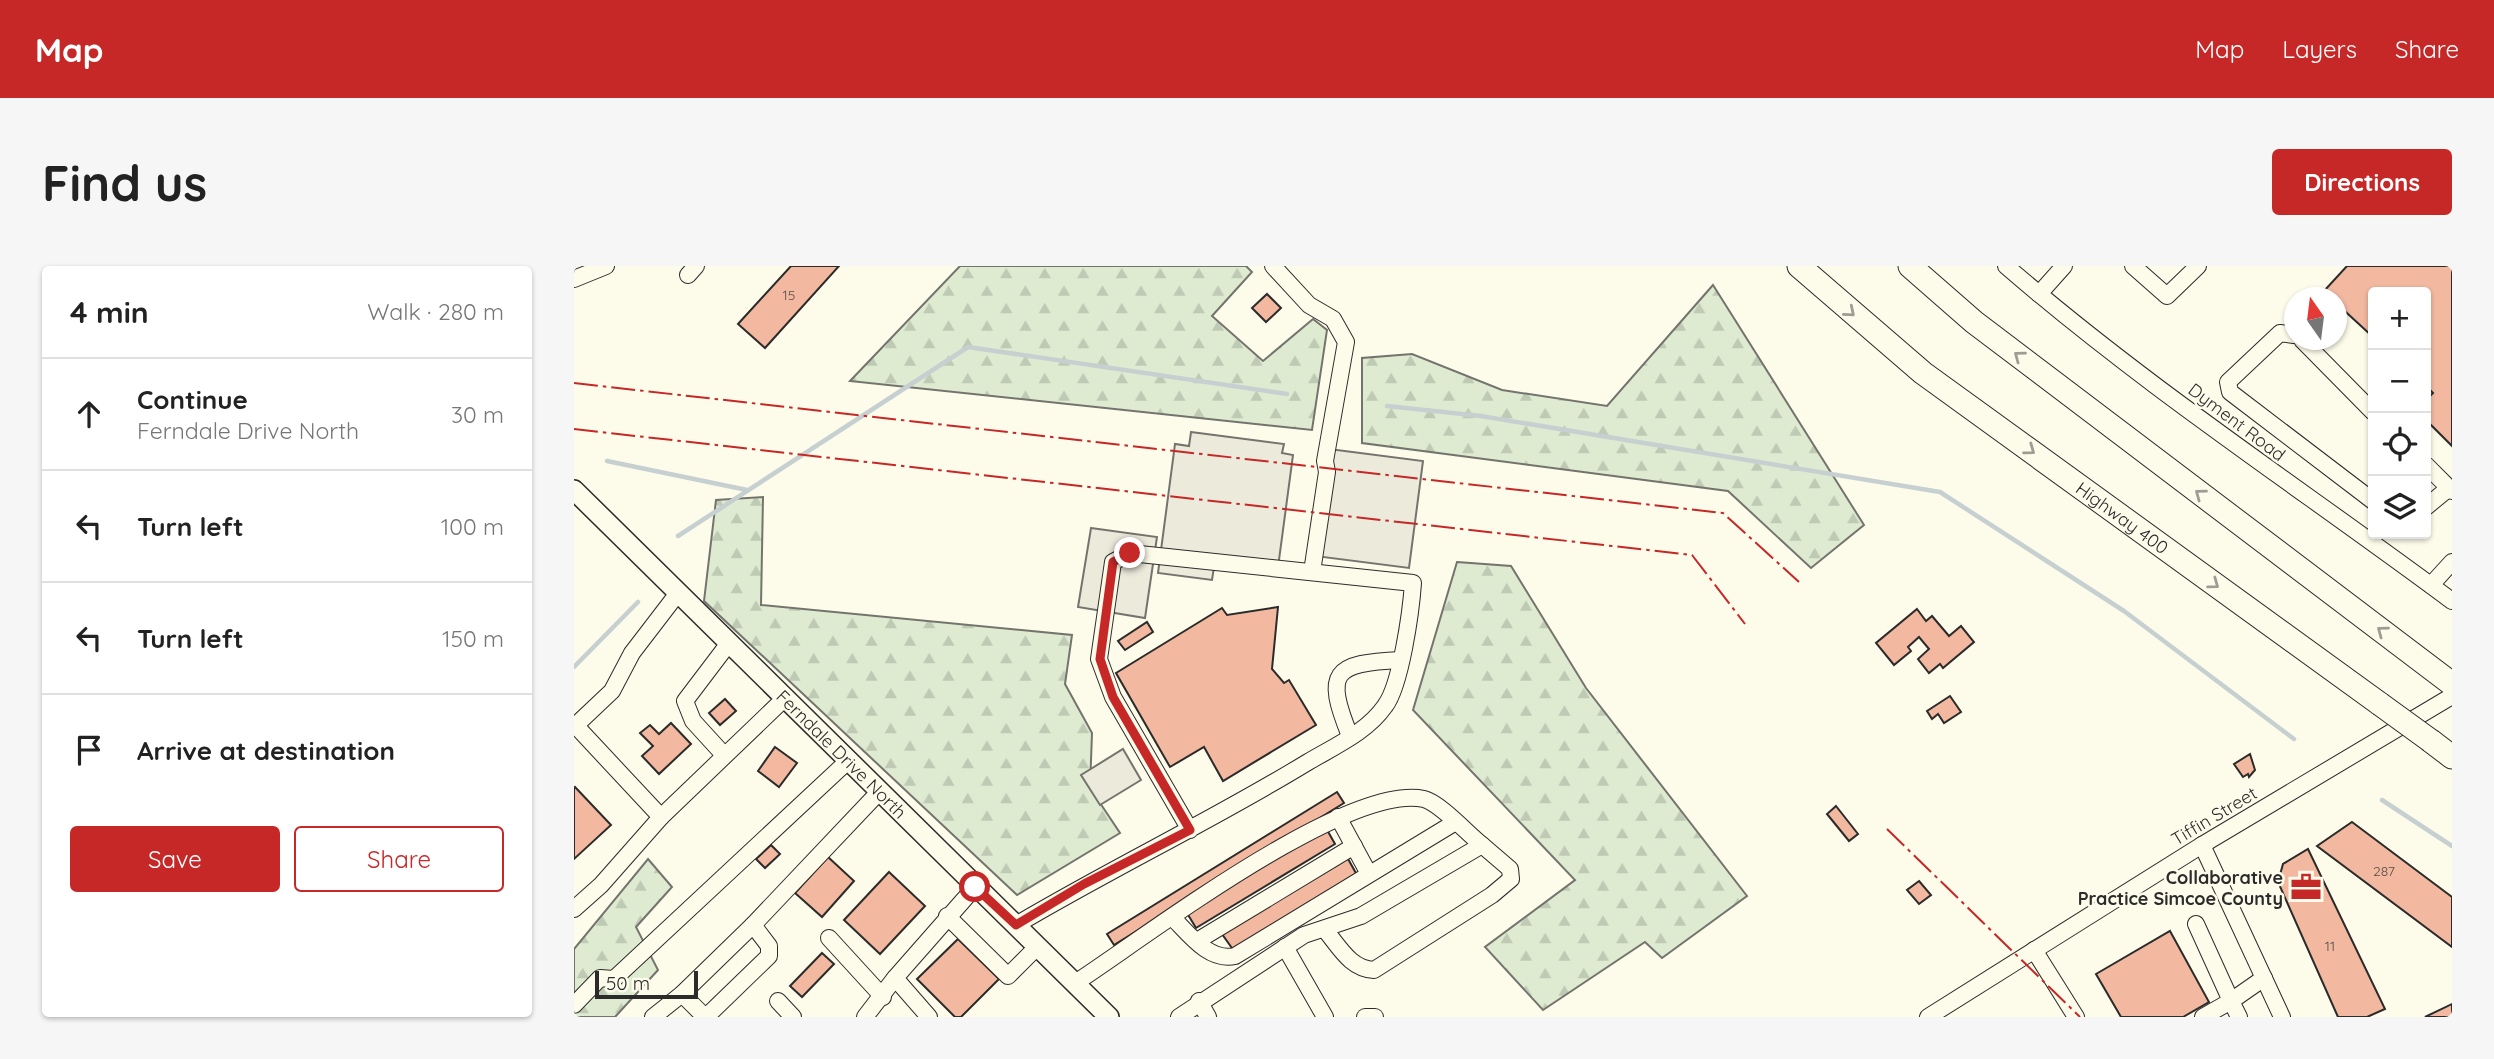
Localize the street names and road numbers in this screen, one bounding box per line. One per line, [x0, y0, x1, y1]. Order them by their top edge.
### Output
street label: Dyment Road [2184, 378, 2290, 466]
street label: Highway 400 [2072, 476, 2173, 559]
street label: Ferndale Drive North [772, 685, 912, 823]
street label: Tiffin Street [2167, 781, 2261, 851]

